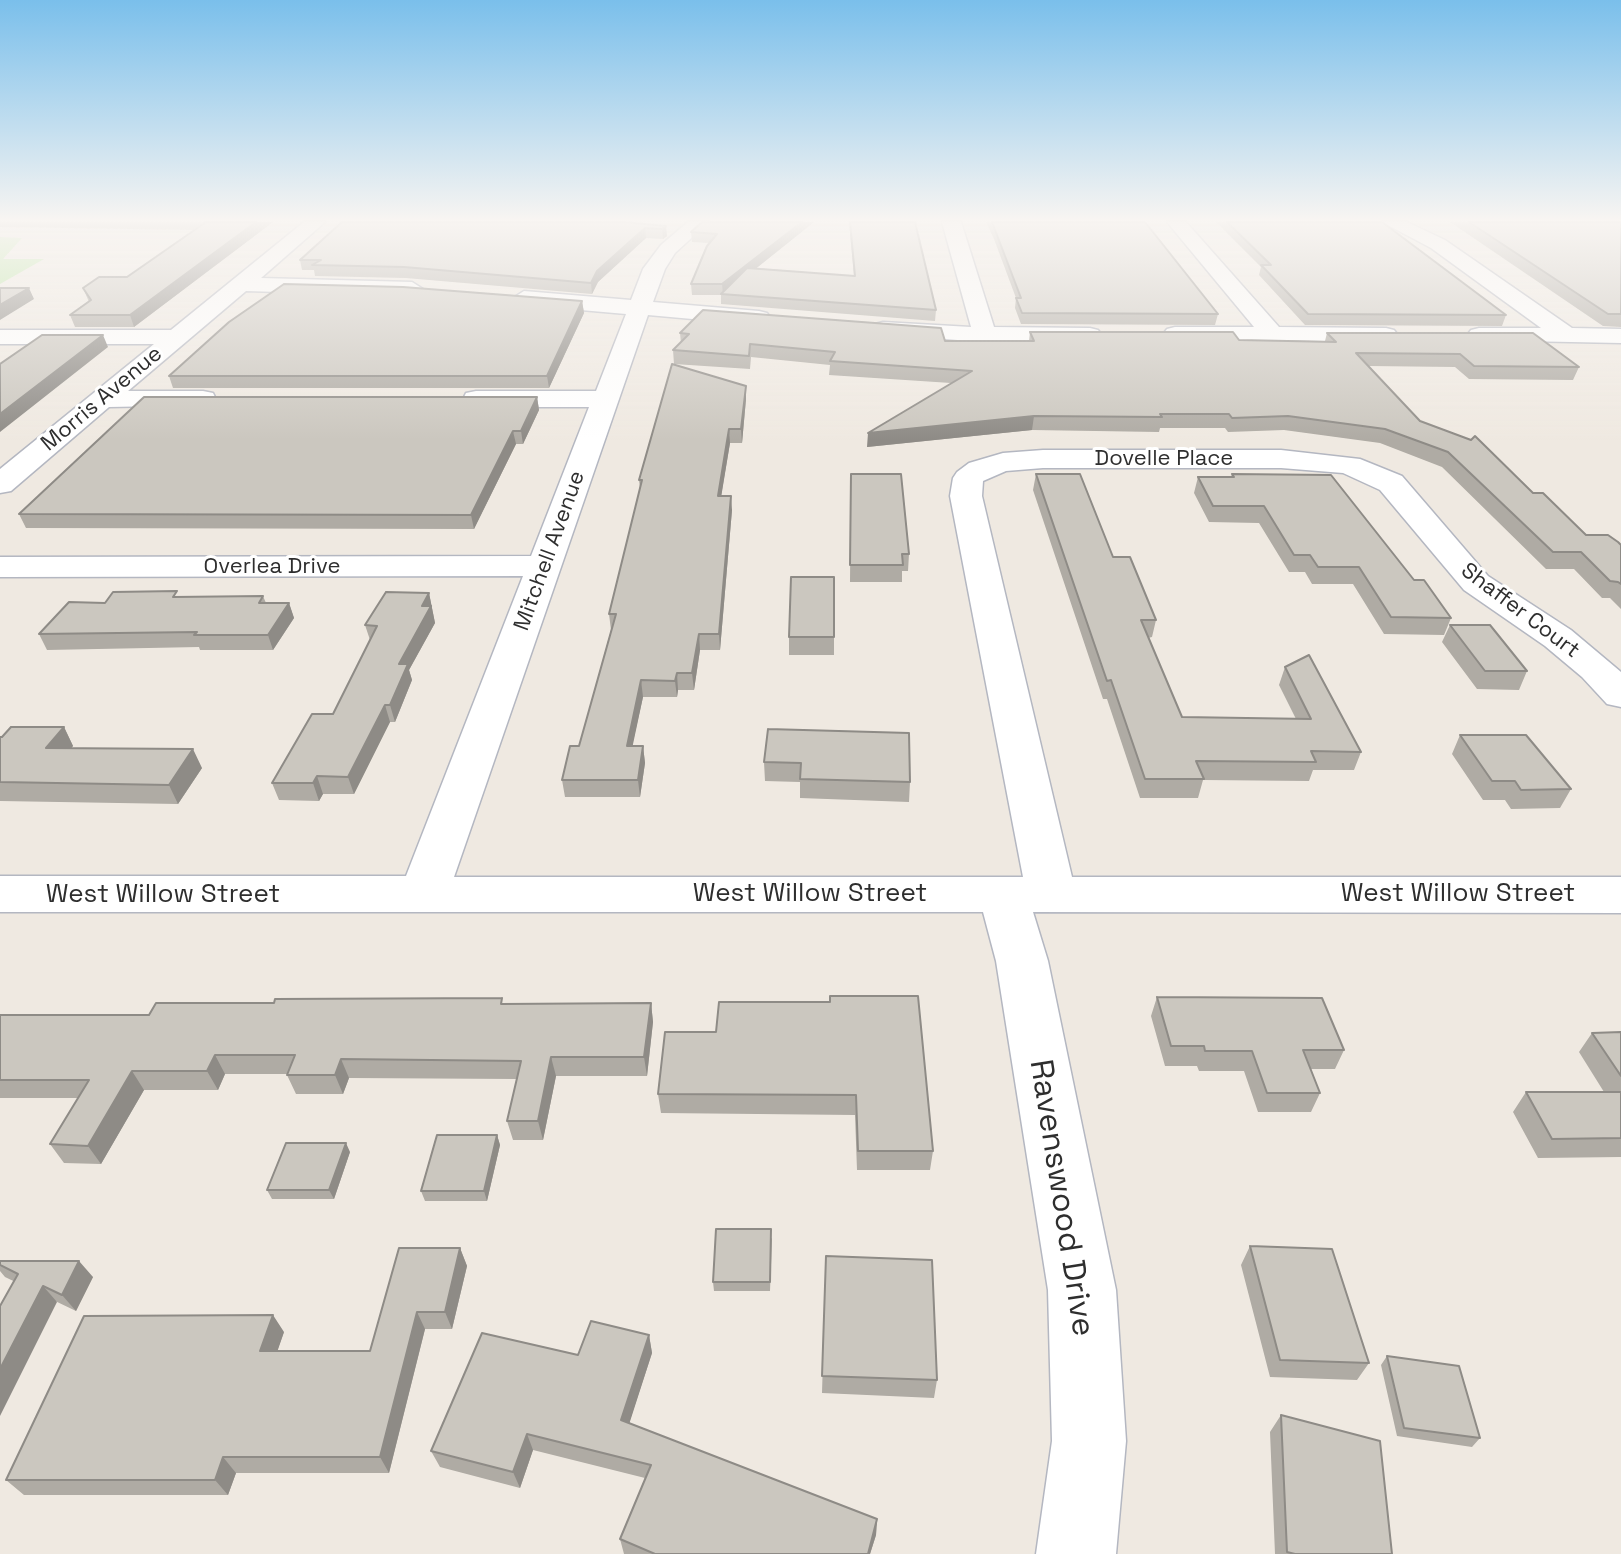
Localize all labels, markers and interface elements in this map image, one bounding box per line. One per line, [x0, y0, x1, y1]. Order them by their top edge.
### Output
street label: Morris Avenue [36, 341, 168, 457]
street label: Dovelle Place [1095, 446, 1233, 472]
street label: Mitchell Avenue [509, 468, 591, 634]
street label: Overlea Drive [204, 554, 340, 580]
street label: Shaffer Court [1455, 558, 1585, 664]
street label: West Willow Street [693, 878, 927, 910]
street label: West Willow Street [1341, 878, 1575, 910]
street label: West Willow Street [46, 879, 280, 911]
street label: Ravenswood Drive [1020, 1057, 1102, 1339]

